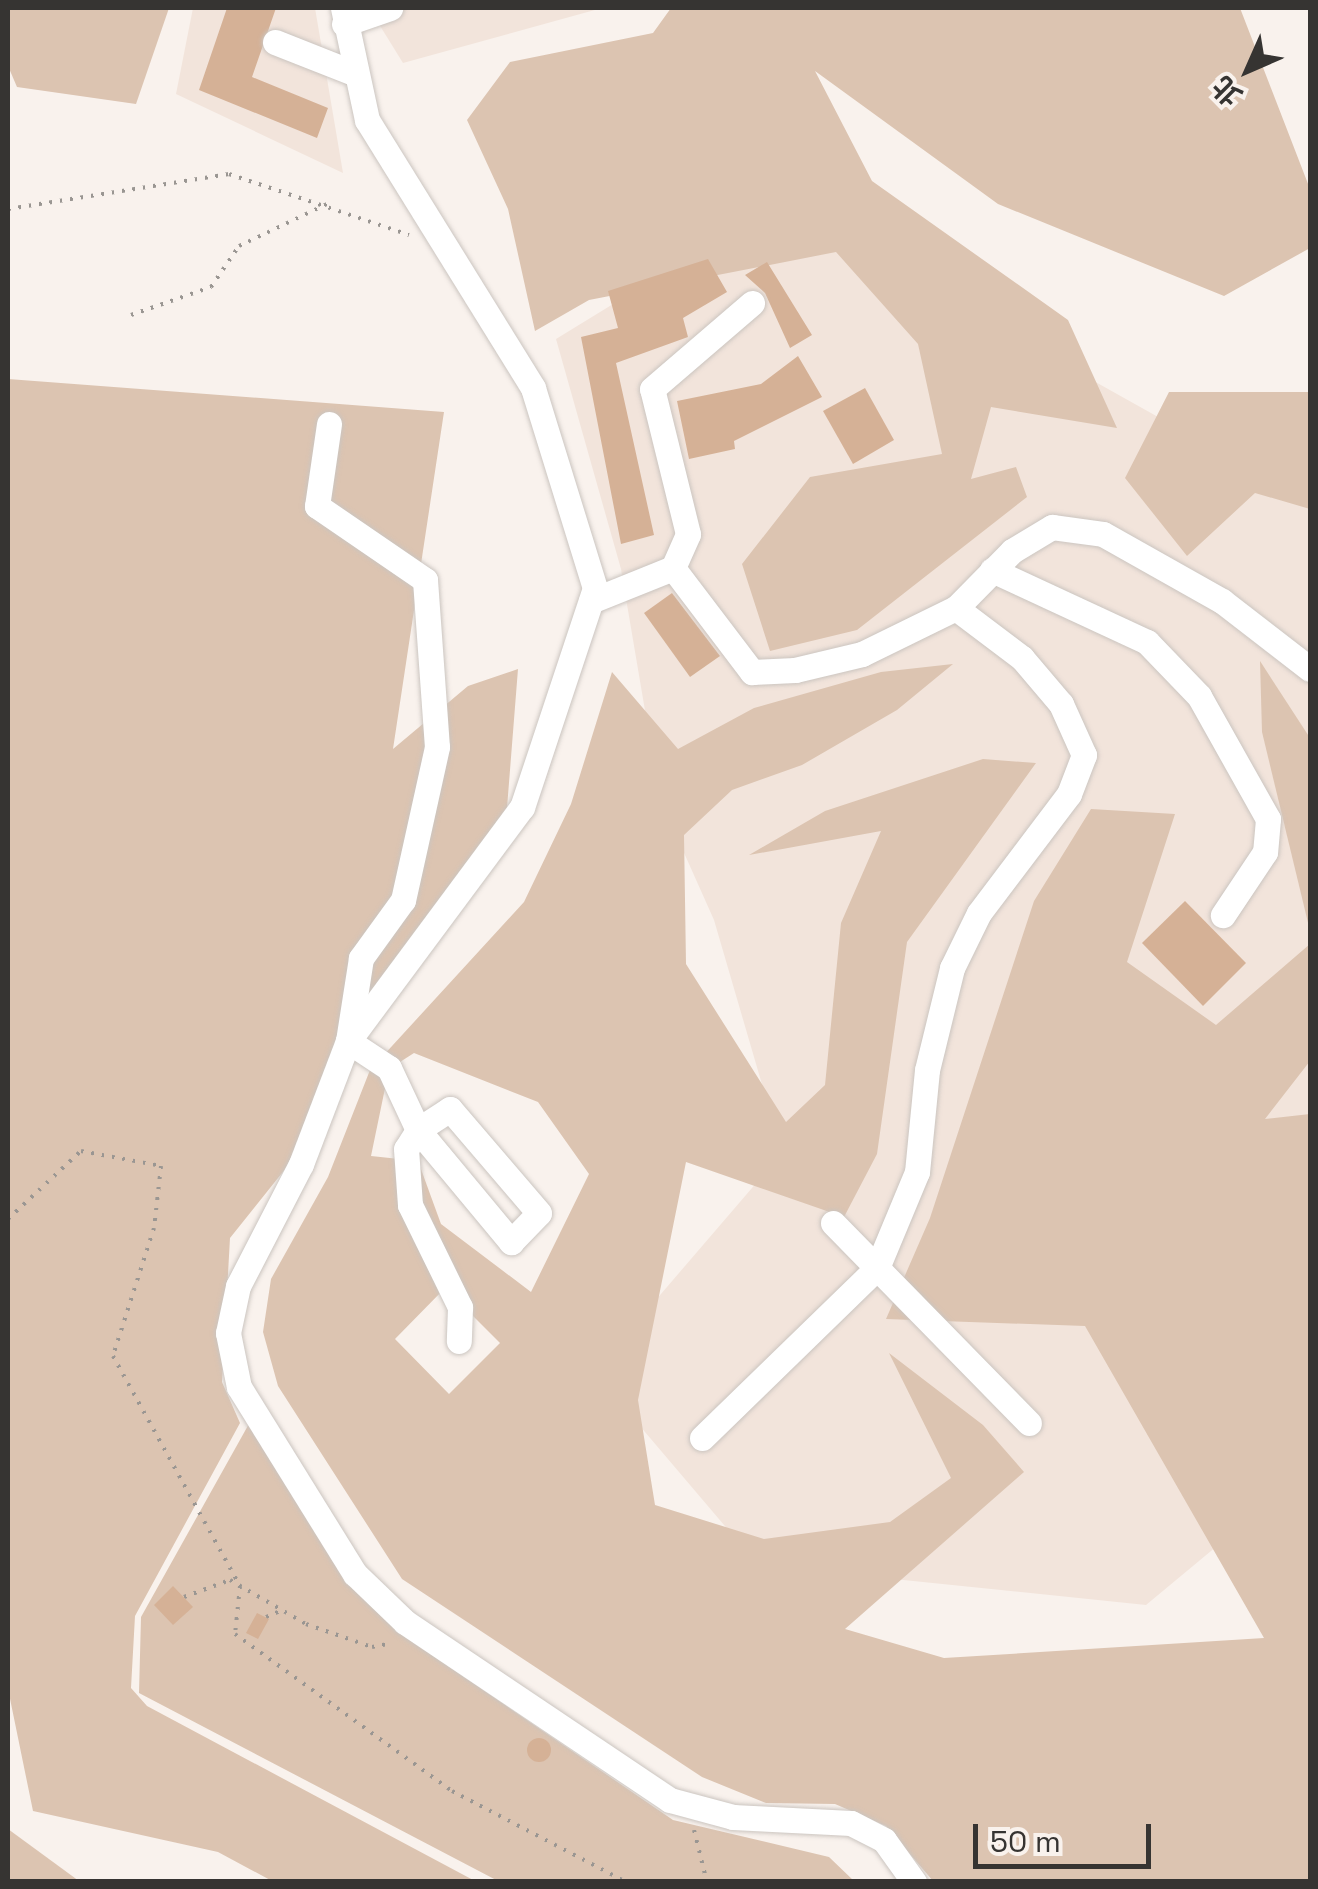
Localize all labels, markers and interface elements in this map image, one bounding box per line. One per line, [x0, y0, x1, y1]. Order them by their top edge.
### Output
north arrow [1198, 20, 1298, 120]
text: 北 [1204, 69, 1249, 114]
scale bar [978, 1804, 1156, 1866]
text: 50 m [990, 1822, 1061, 1861]

